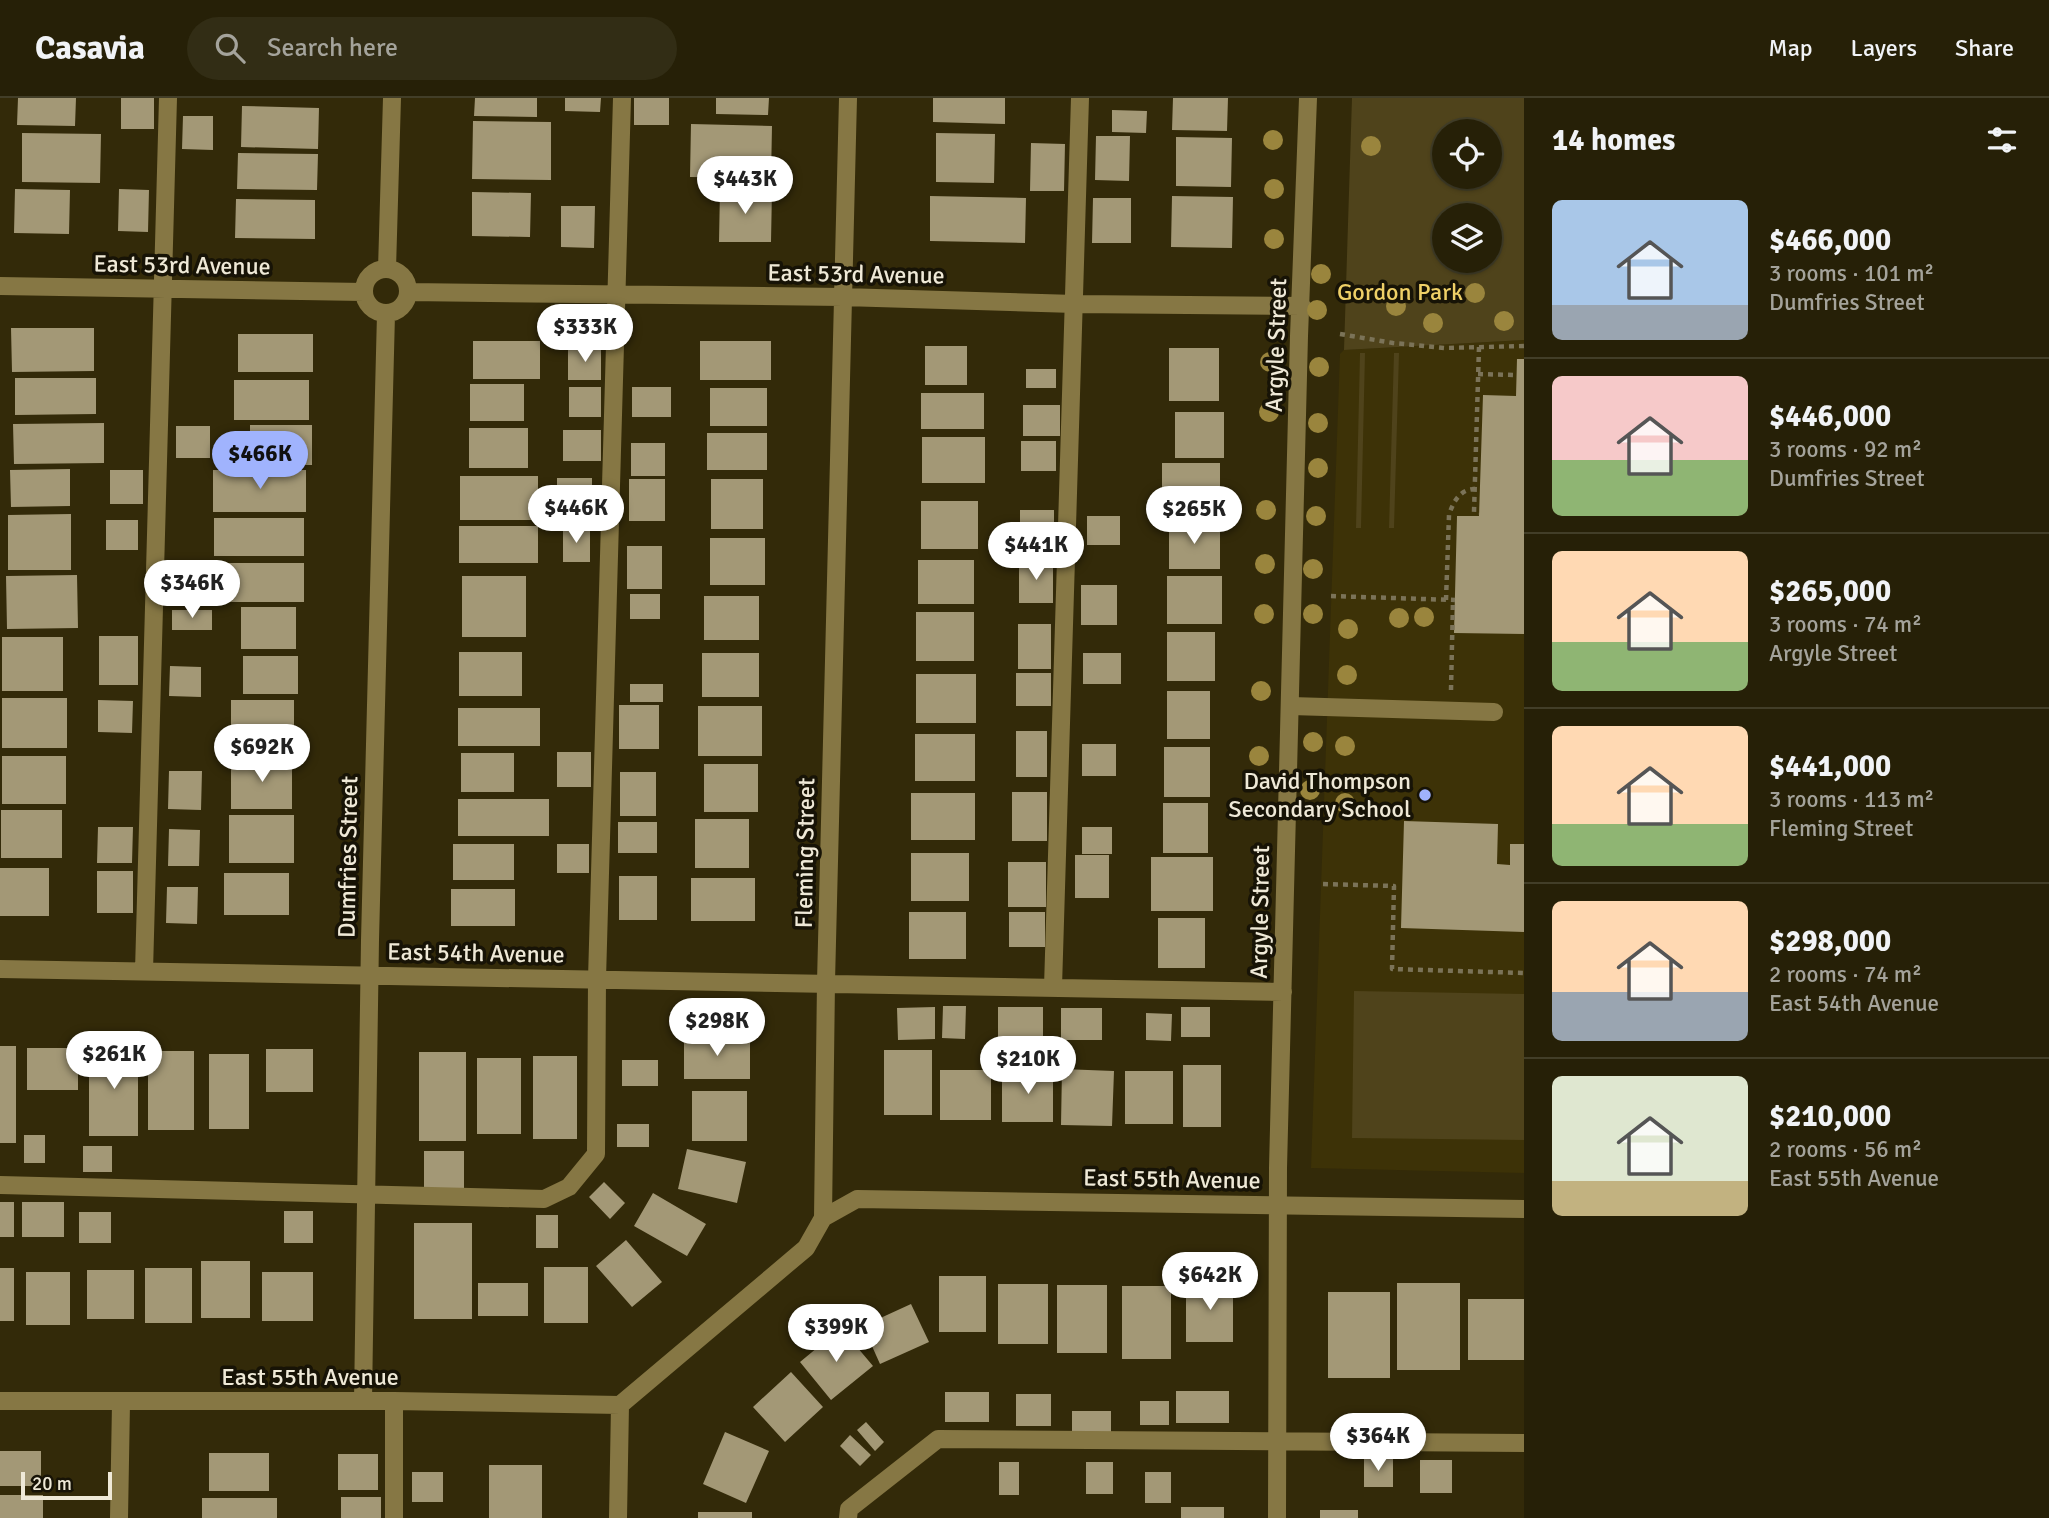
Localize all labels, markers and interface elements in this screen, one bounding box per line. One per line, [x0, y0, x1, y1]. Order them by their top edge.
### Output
search box [187, 17, 677, 80]
text: Casavia [35, 28, 145, 69]
icon: search [211, 29, 249, 67]
text: Search here [267, 32, 398, 64]
text: Map [1768, 33, 1813, 63]
text: Layers [1851, 33, 1917, 63]
text: Share [1955, 33, 2014, 63]
map controls [1432, 119, 1502, 273]
button: locate [1432, 119, 1502, 189]
icon: filters [1983, 121, 2021, 159]
text: 14 homes [1552, 122, 1675, 159]
pin: $443K [696, 156, 794, 216]
text: $443K [713, 164, 777, 193]
button: layers [1432, 203, 1502, 273]
text: $466,000 [1769, 222, 1891, 259]
icon: home [1608, 228, 1692, 312]
street label: East 53rd Avenue [93, 248, 271, 282]
street label: East 53rd Avenue [767, 257, 945, 291]
text: 3 rooms · 101 m² [1769, 259, 1934, 288]
park label: Gordon Park [1337, 277, 1463, 307]
street label: Argyle Street [1259, 278, 1293, 412]
text: Dumfries Street [1769, 288, 1925, 317]
pin: $333K [536, 304, 634, 364]
text: $333K [553, 312, 617, 341]
text: $446,000 [1769, 398, 1891, 435]
icon: home [1608, 404, 1692, 488]
pin: $466K [211, 432, 309, 491]
text: 3 rooms · 92 m² [1769, 435, 1922, 464]
text: $466K [228, 439, 292, 468]
text: Dumfries Street [1769, 464, 1925, 493]
pin: $446K [527, 486, 625, 545]
pin: $265K [1145, 486, 1243, 546]
text: $446K [544, 493, 608, 522]
text: $265K [1162, 494, 1226, 523]
pin: $441K [987, 522, 1085, 582]
text: $441K [1004, 530, 1068, 559]
pin: $346K [143, 560, 241, 620]
text: $346K [160, 568, 224, 597]
text: $265,000 [1769, 573, 1891, 610]
icon: home [1608, 579, 1692, 663]
text: 3 rooms · 74 m² [1769, 610, 1922, 639]
text: Argyle Street [1769, 639, 1897, 668]
pin: $692K [213, 724, 311, 784]
text: $692K [230, 732, 294, 761]
text: $441,000 [1769, 748, 1891, 785]
icon: home [1608, 754, 1692, 838]
place label: David Thompson Secondary School [1228, 766, 1411, 824]
street label: Dumfries Street [332, 776, 364, 938]
street label: Fleming Street [789, 777, 821, 929]
text: 3 rooms · 113 m² [1769, 785, 1934, 814]
marker: David Thompson Secondary School [1417, 787, 1433, 803]
text: Fleming Street [1769, 814, 1913, 843]
street label: Argyle Street [1244, 845, 1276, 979]
text: $298,000 [1769, 923, 1891, 960]
icon: home [1608, 929, 1692, 1013]
street label: East 54th Avenue [387, 936, 565, 970]
text: 2 rooms · 74 m² [1769, 960, 1922, 989]
text: East 54th Avenue [1769, 989, 1939, 1018]
pin: $298K [668, 998, 766, 1058]
text: $298K [685, 1006, 749, 1035]
pin: $261K [65, 1032, 163, 1091]
pin: $210K [979, 1037, 1077, 1096]
text: $261K [82, 1039, 146, 1068]
text: $210K [996, 1044, 1060, 1073]
text: $210,000 [1769, 1098, 1891, 1135]
icon: home [1608, 1104, 1692, 1188]
text: 2 rooms · 56 m² [1769, 1135, 1922, 1164]
street label: East 55th Avenue [1083, 1162, 1261, 1196]
text: East 55th Avenue [1769, 1164, 1939, 1193]
pin: $642K [1161, 1252, 1259, 1312]
text: $642K [1178, 1260, 1242, 1289]
pin: $399K [787, 1304, 885, 1364]
text: $399K [804, 1312, 868, 1341]
street label: East 55th Avenue [221, 1362, 399, 1392]
pin: $364K [1329, 1414, 1427, 1473]
text: $364K [1346, 1421, 1410, 1450]
scale bar [21, 1469, 112, 1501]
text: 20 m [32, 1472, 72, 1496]

